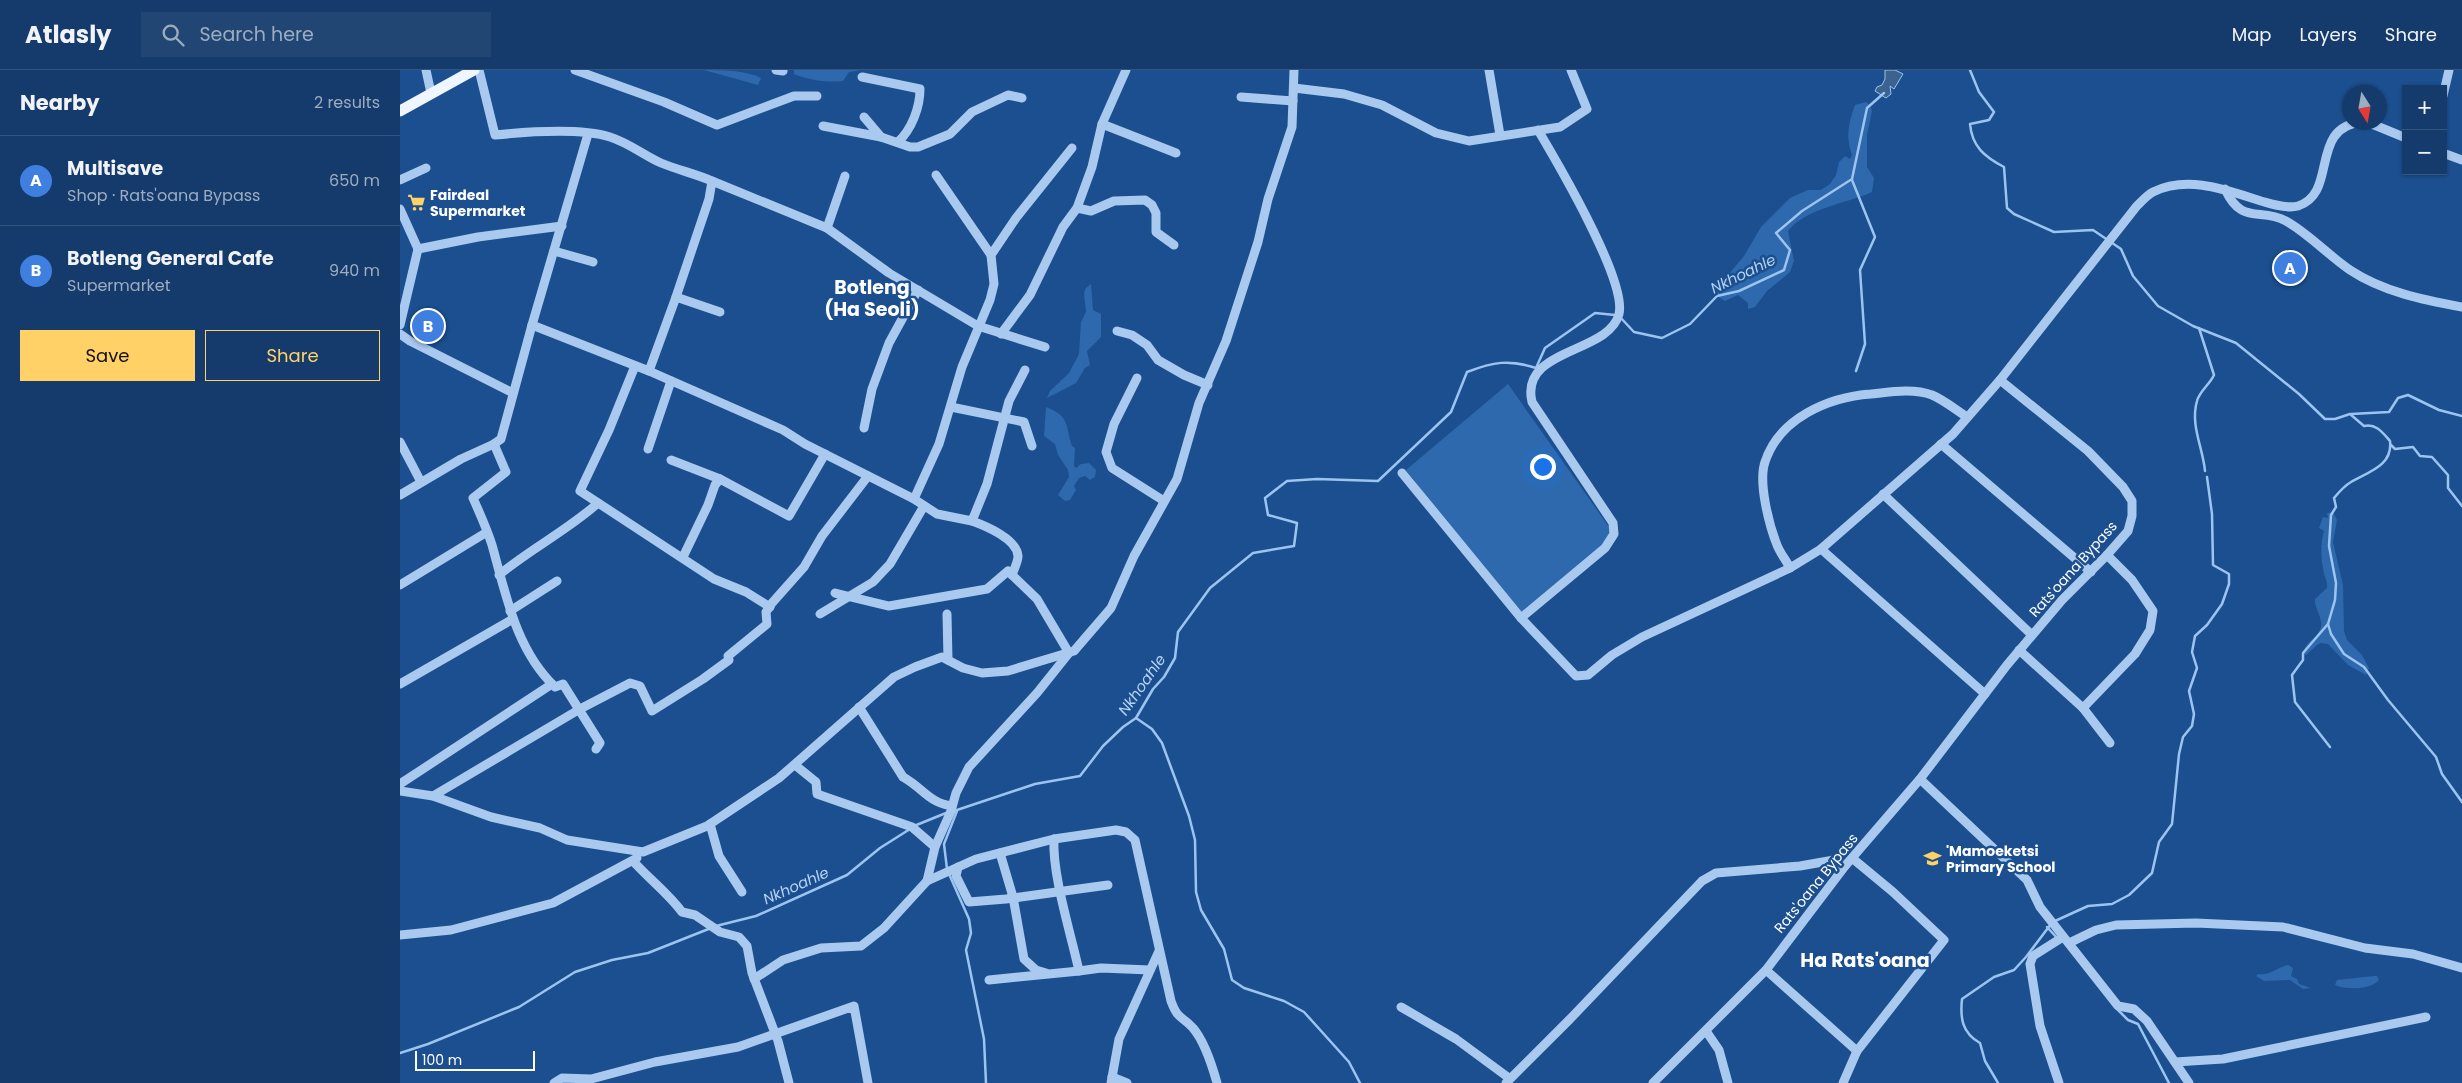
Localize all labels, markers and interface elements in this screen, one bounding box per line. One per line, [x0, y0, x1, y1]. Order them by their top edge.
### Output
search box [141, 12, 491, 57]
text: Atlasly [25, 18, 111, 51]
icon: search [159, 21, 187, 49]
text: Search here [199, 21, 314, 48]
text: Map [2232, 22, 2272, 47]
text: Layers [2300, 22, 2357, 47]
text: Share [2385, 22, 2437, 47]
north arrow [2342, 85, 2387, 130]
map controls [2402, 85, 2447, 175]
button: + [2402, 85, 2447, 130]
text: Nearby [20, 88, 100, 117]
text: 2 results [314, 91, 380, 114]
button: − [2402, 130, 2447, 175]
text: Multisave [67, 155, 163, 182]
text: A [30, 169, 42, 192]
text: 650 m [329, 169, 380, 192]
text: Shop · Rats'oana Bypass [67, 184, 260, 207]
place label: Fairdeal Supermarket [430, 185, 526, 221]
supermarket icon: Fairdeal Supermarket [406, 193, 426, 213]
text: Botleng General Cafe [67, 245, 274, 272]
water label: Nkhoahle [1707, 249, 1779, 298]
pin: A [2274, 249, 2306, 287]
text: B [31, 259, 41, 282]
text: 940 m [329, 259, 380, 282]
text: Supermarket [67, 274, 171, 297]
district label: Botleng (Ha Seoli) [824, 274, 920, 323]
pin: B [412, 307, 444, 345]
button: Save [20, 330, 195, 381]
button: Share [205, 330, 380, 381]
your location [1530, 454, 1556, 480]
street label: Rats'oana Bypass [2024, 517, 2122, 621]
water label: Nkhoahle [1113, 650, 1170, 719]
street label: Rats'oana Bypass [1769, 829, 1863, 937]
place label: 'Mamoeketsi Primary School [1946, 841, 2055, 877]
school or university icon: 'Mamoeketsi Primary School [1922, 849, 1942, 869]
water label: Nkhoahle [759, 862, 832, 909]
district label: Ha Rats'oana [1800, 947, 1930, 974]
scale bar [415, 1048, 535, 1071]
text: 100 m [422, 1050, 462, 1070]

